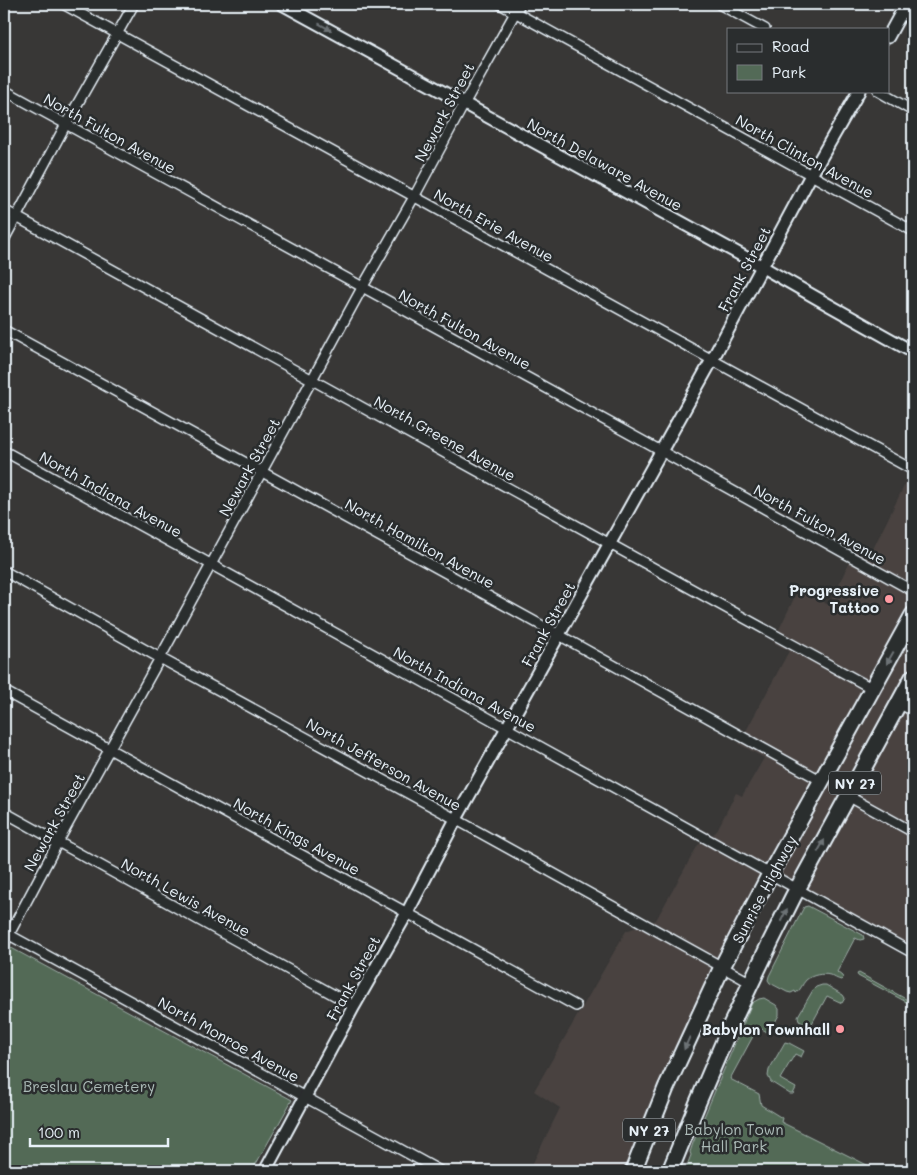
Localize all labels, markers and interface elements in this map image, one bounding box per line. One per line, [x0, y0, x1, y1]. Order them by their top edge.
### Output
one-way arrow [318, 23, 332, 31]
legend [727, 28, 890, 92]
text: Road [772, 36, 809, 56]
street label: Newark Street [409, 59, 479, 165]
text: Park [772, 62, 806, 82]
street label: North Fulton Avenue [40, 88, 180, 178]
street label: North Clinton Avenue [732, 110, 878, 202]
street label: North Delaware Avenue [524, 113, 686, 215]
street label: North Erie Avenue [431, 184, 557, 266]
street label: Frank Street [713, 223, 775, 315]
street label: North Fulton Avenue [395, 284, 535, 374]
street label: North Greene Avenue [371, 391, 519, 485]
street label: Newark Street [214, 414, 284, 520]
street label: North Indiana Avenue [36, 446, 186, 542]
street label: North Fulton Avenue [750, 479, 890, 569]
street label: North Hamilton Avenue [342, 493, 498, 593]
street label: Frank Street [516, 578, 580, 670]
place label: Progressive Tattoo [789, 580, 879, 617]
marker: Progressive Tattoo [883, 593, 895, 605]
street label: North Indiana Avenue [390, 641, 540, 737]
one-way arrow [886, 651, 894, 665]
street label: North Jefferson Avenue [303, 713, 465, 815]
street label: Newark Street [19, 769, 89, 875]
road number: NY 27 [829, 771, 881, 794]
street label: North Kings Avenue [230, 793, 364, 879]
street label: Sunrise Highway [727, 831, 801, 947]
one-way arrow [816, 839, 825, 853]
street label: North Lewis Avenue [118, 853, 254, 941]
one-way arrow [780, 908, 788, 922]
street label: Frank Street [321, 932, 385, 1024]
street label: North Monroe Avenue [155, 992, 303, 1086]
place label: Babylon Townhall [702, 1019, 830, 1039]
marker: Babylon Townhall [834, 1023, 846, 1035]
one-way arrow [682, 1036, 690, 1050]
park label: Breslau Cemetery [23, 1076, 155, 1096]
scale bar [30, 1115, 168, 1147]
road number: NY 27 [623, 1118, 675, 1142]
park label: Babylon Town Hall Park [684, 1119, 784, 1156]
text: 100 m [38, 1122, 80, 1142]

